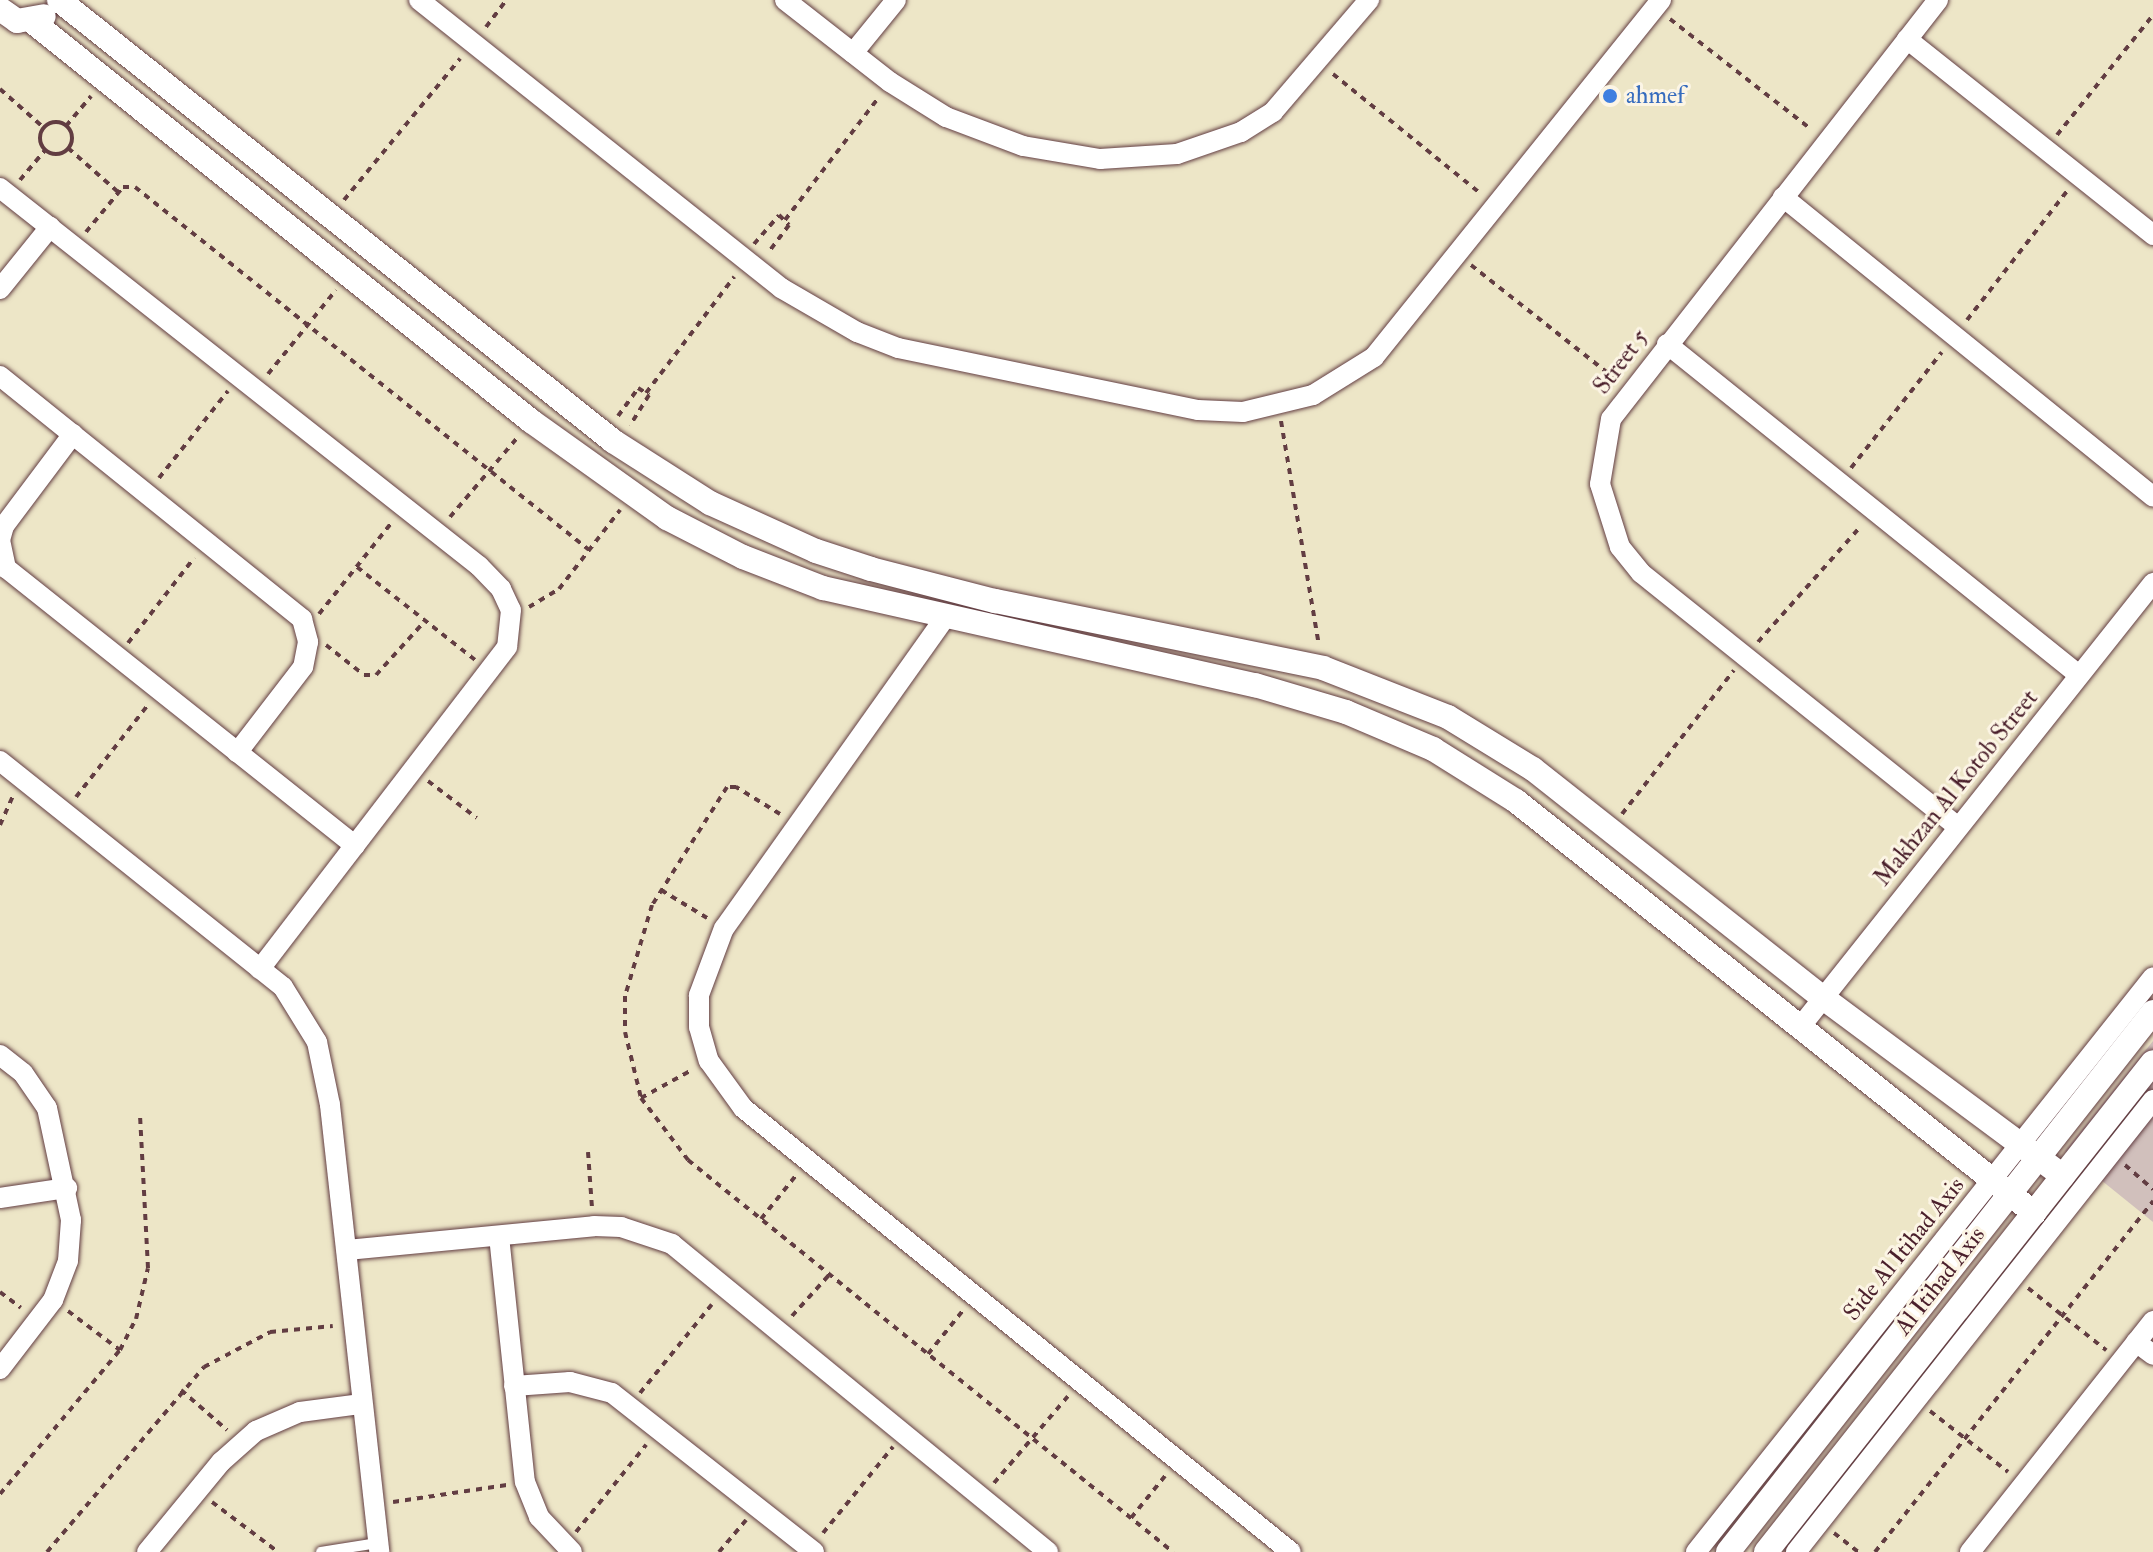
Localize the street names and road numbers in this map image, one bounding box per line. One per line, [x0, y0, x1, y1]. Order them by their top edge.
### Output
street label: Street 5 [1587, 324, 1655, 400]
street label: Makhzan Al Kotob Street [1868, 684, 2044, 892]
street label: Side Al Itihad Axis [1837, 1171, 1971, 1327]
street label: Al Itihad Axis [1889, 1221, 1991, 1341]

